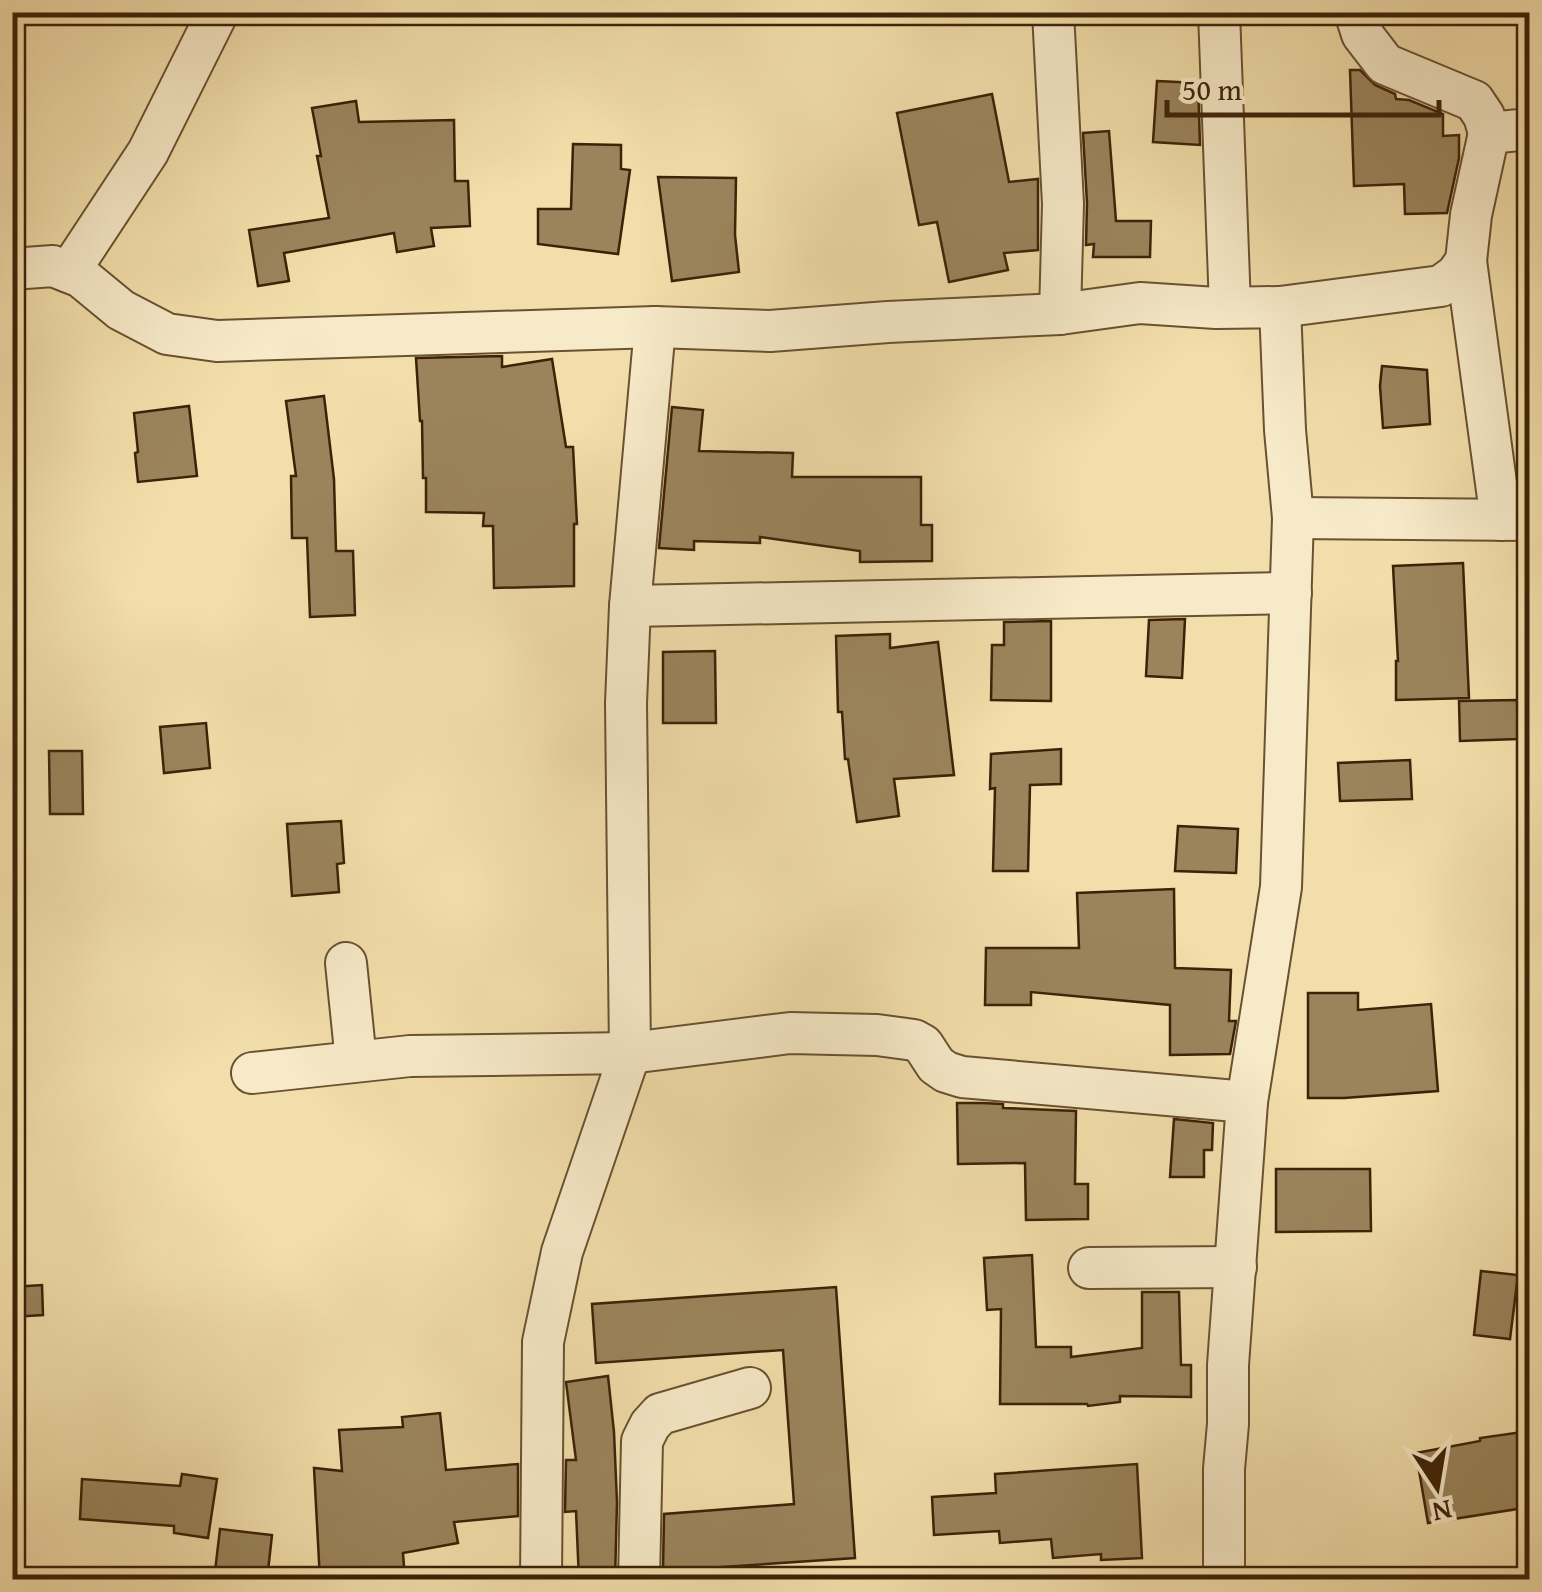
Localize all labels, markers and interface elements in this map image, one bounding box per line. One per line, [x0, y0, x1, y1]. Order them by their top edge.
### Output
scale bar [1167, 55, 1440, 117]
text: 50 m [1182, 67, 1242, 111]
north arrow [1387, 1437, 1487, 1537]
text: N [1429, 1490, 1456, 1534]

